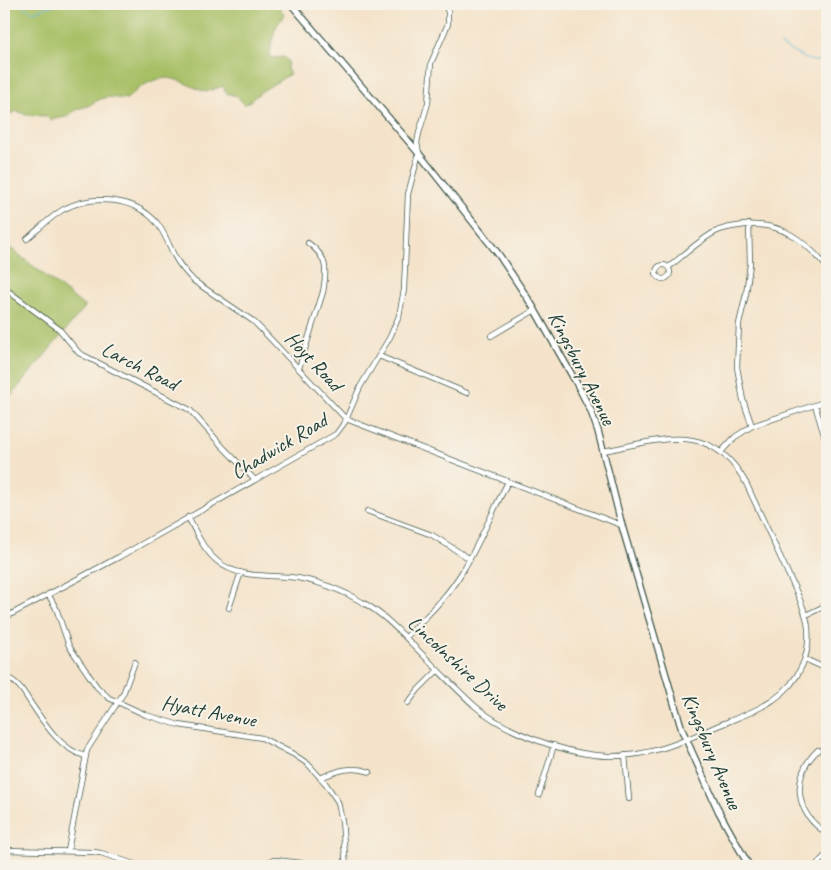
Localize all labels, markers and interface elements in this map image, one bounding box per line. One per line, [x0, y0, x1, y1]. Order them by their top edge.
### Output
street label: Kingsbury Avenue [542, 307, 622, 430]
street label: Hoyt Road [280, 325, 350, 399]
street label: Larch Road [97, 336, 186, 398]
street label: Chadwick Road [226, 406, 334, 485]
street label: Lincolnshire Drive [402, 610, 514, 717]
street label: Hyatt Avenue [160, 689, 260, 733]
street label: Kingsbury Avenue [676, 689, 749, 814]

